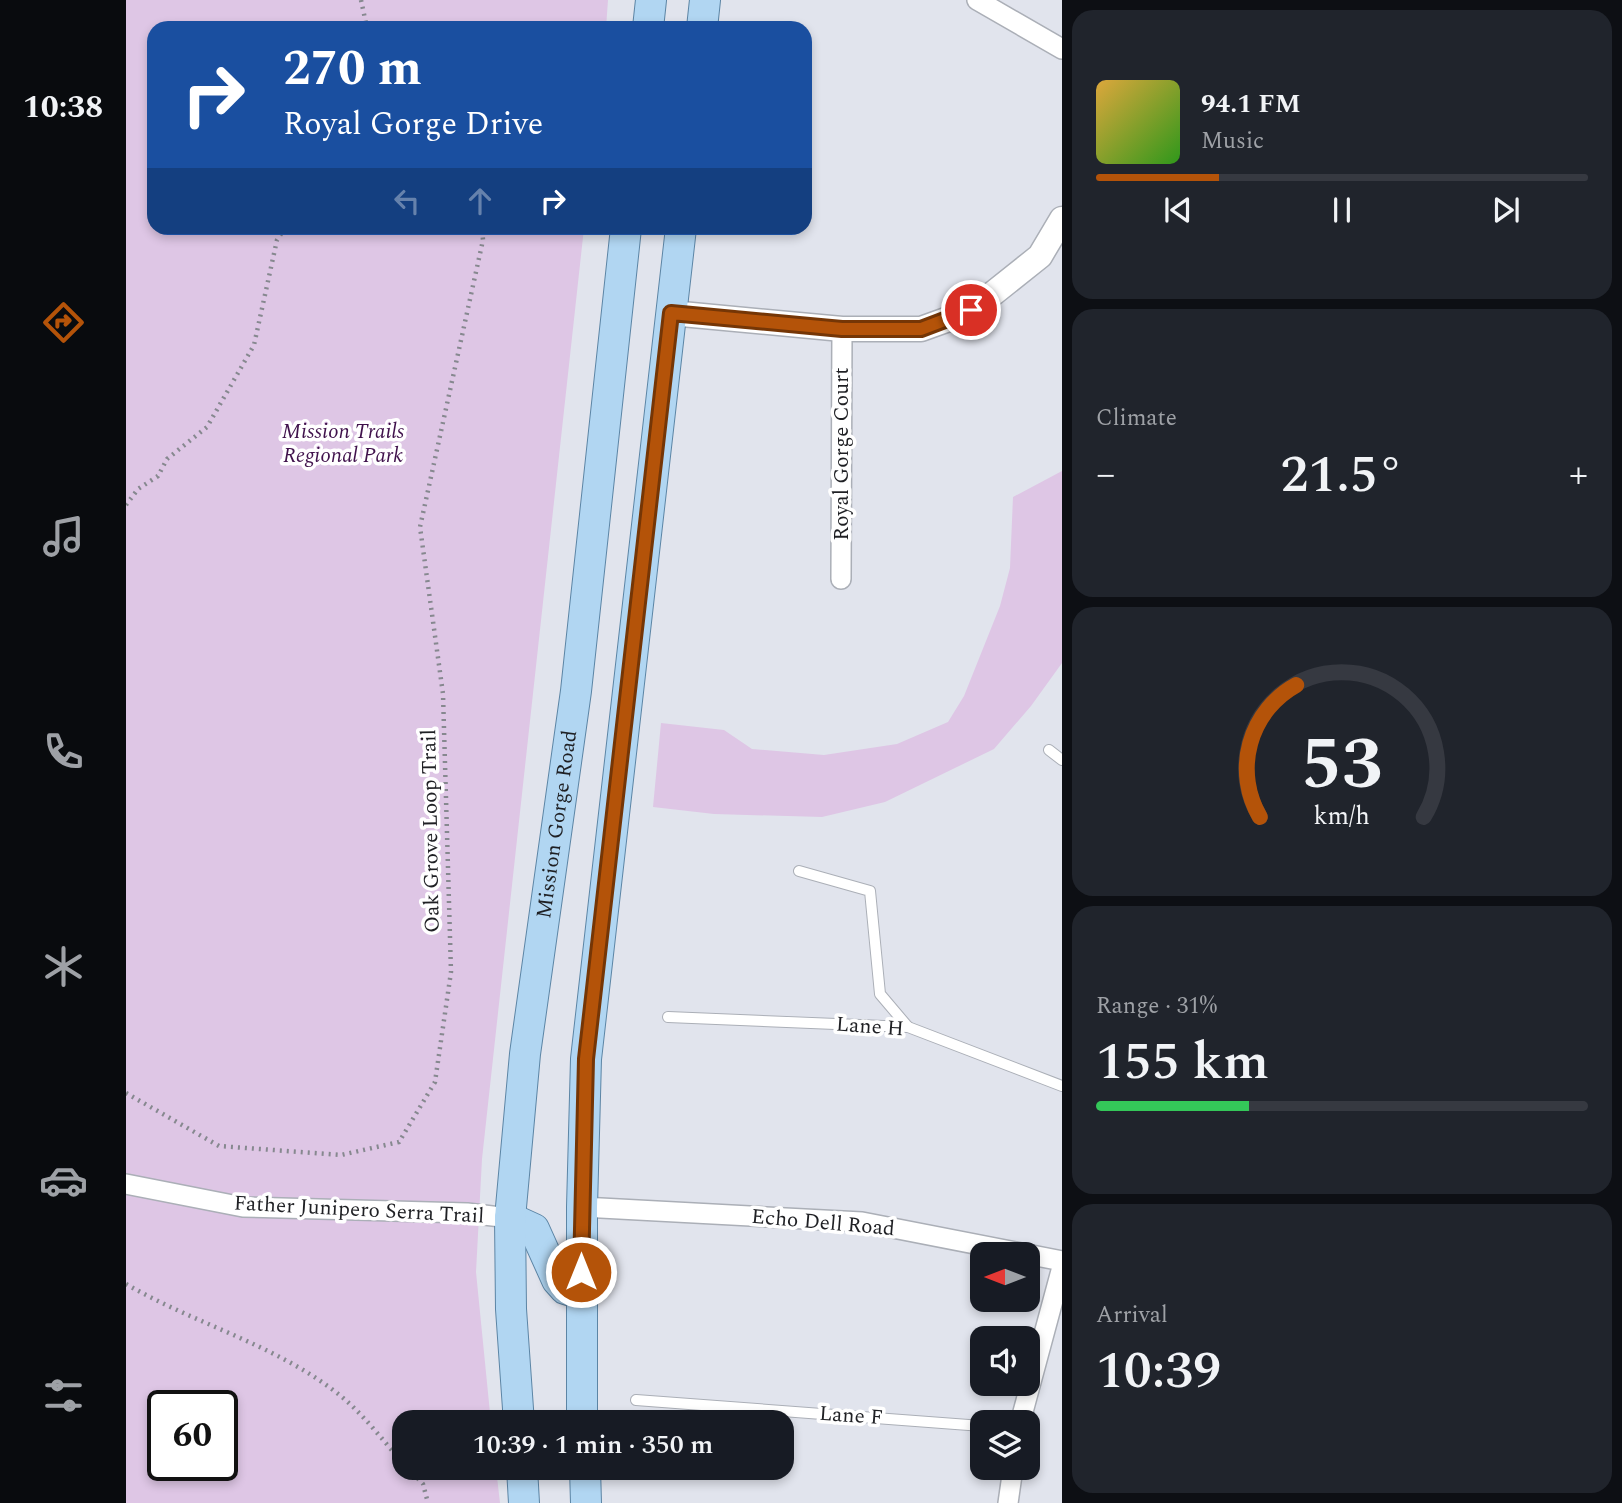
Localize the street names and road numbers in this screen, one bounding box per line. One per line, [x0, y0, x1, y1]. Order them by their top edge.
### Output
street label: Royal Gorge Court [826, 367, 858, 541]
street label: Mission Gorge Road [528, 728, 586, 921]
street label: Oak Grove Loop Trail [413, 729, 449, 933]
street label: Lane H [835, 1009, 905, 1045]
street label: Father Junipero Serra Trail [233, 1187, 485, 1233]
street label: Echo Dell Road [750, 1201, 896, 1245]
street label: Lane F [818, 1398, 884, 1434]

